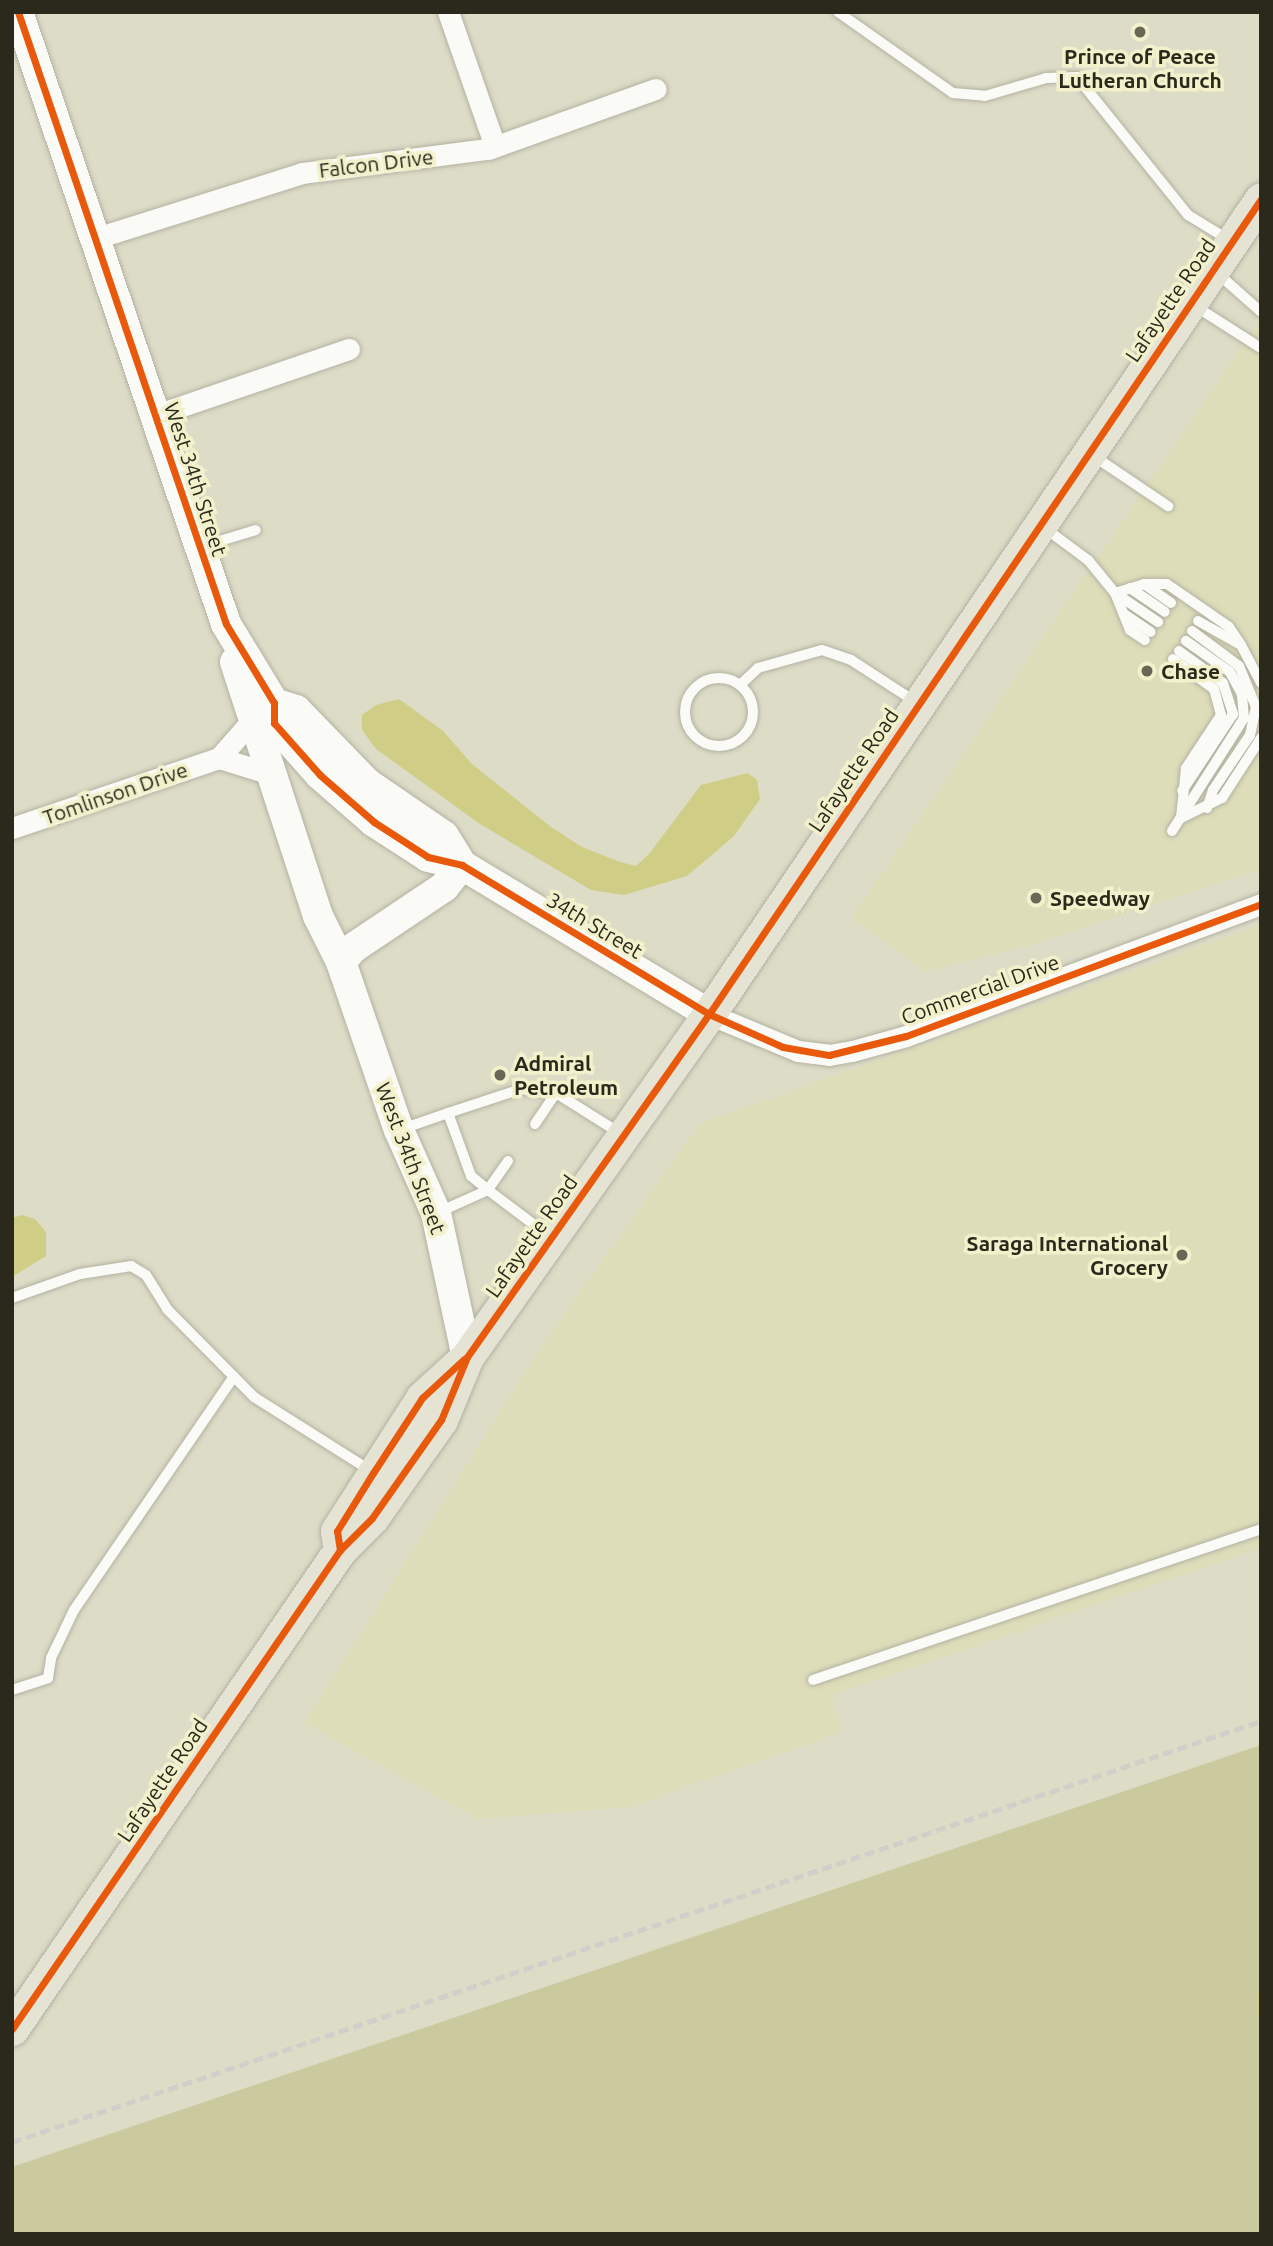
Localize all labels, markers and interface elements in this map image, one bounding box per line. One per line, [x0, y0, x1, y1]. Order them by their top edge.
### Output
marker: Prince of Peace Lutheran Church [1132, 24, 1148, 40]
place label: Prince of Peace Lutheran Church [1058, 43, 1222, 93]
street label: Falcon Drive [317, 143, 435, 183]
street label: Lafayette Road [1120, 234, 1220, 366]
street label: West 34th Street [159, 399, 233, 559]
place label: Chase [1161, 658, 1220, 684]
marker: Chase [1139, 663, 1155, 679]
street label: Lafayette Road [803, 704, 903, 836]
street label: Tomlinson Drive [39, 756, 191, 830]
place label: Speedway [1050, 885, 1150, 911]
street label: 34th Street [542, 887, 648, 963]
marker: Speedway [1028, 890, 1044, 906]
street label: Commercial Drive [897, 949, 1063, 1029]
place label: Admiral Petroleum [514, 1050, 618, 1100]
marker: Admiral Petroleum [492, 1067, 508, 1083]
street label: West 34th Street [371, 1079, 451, 1237]
street label: Lafayette Road [480, 1170, 582, 1302]
place label: Saraga International Grocery [967, 1230, 1168, 1280]
marker: Saraga International Grocery [1174, 1247, 1190, 1263]
street label: Lafayette Road [112, 1714, 212, 1846]

